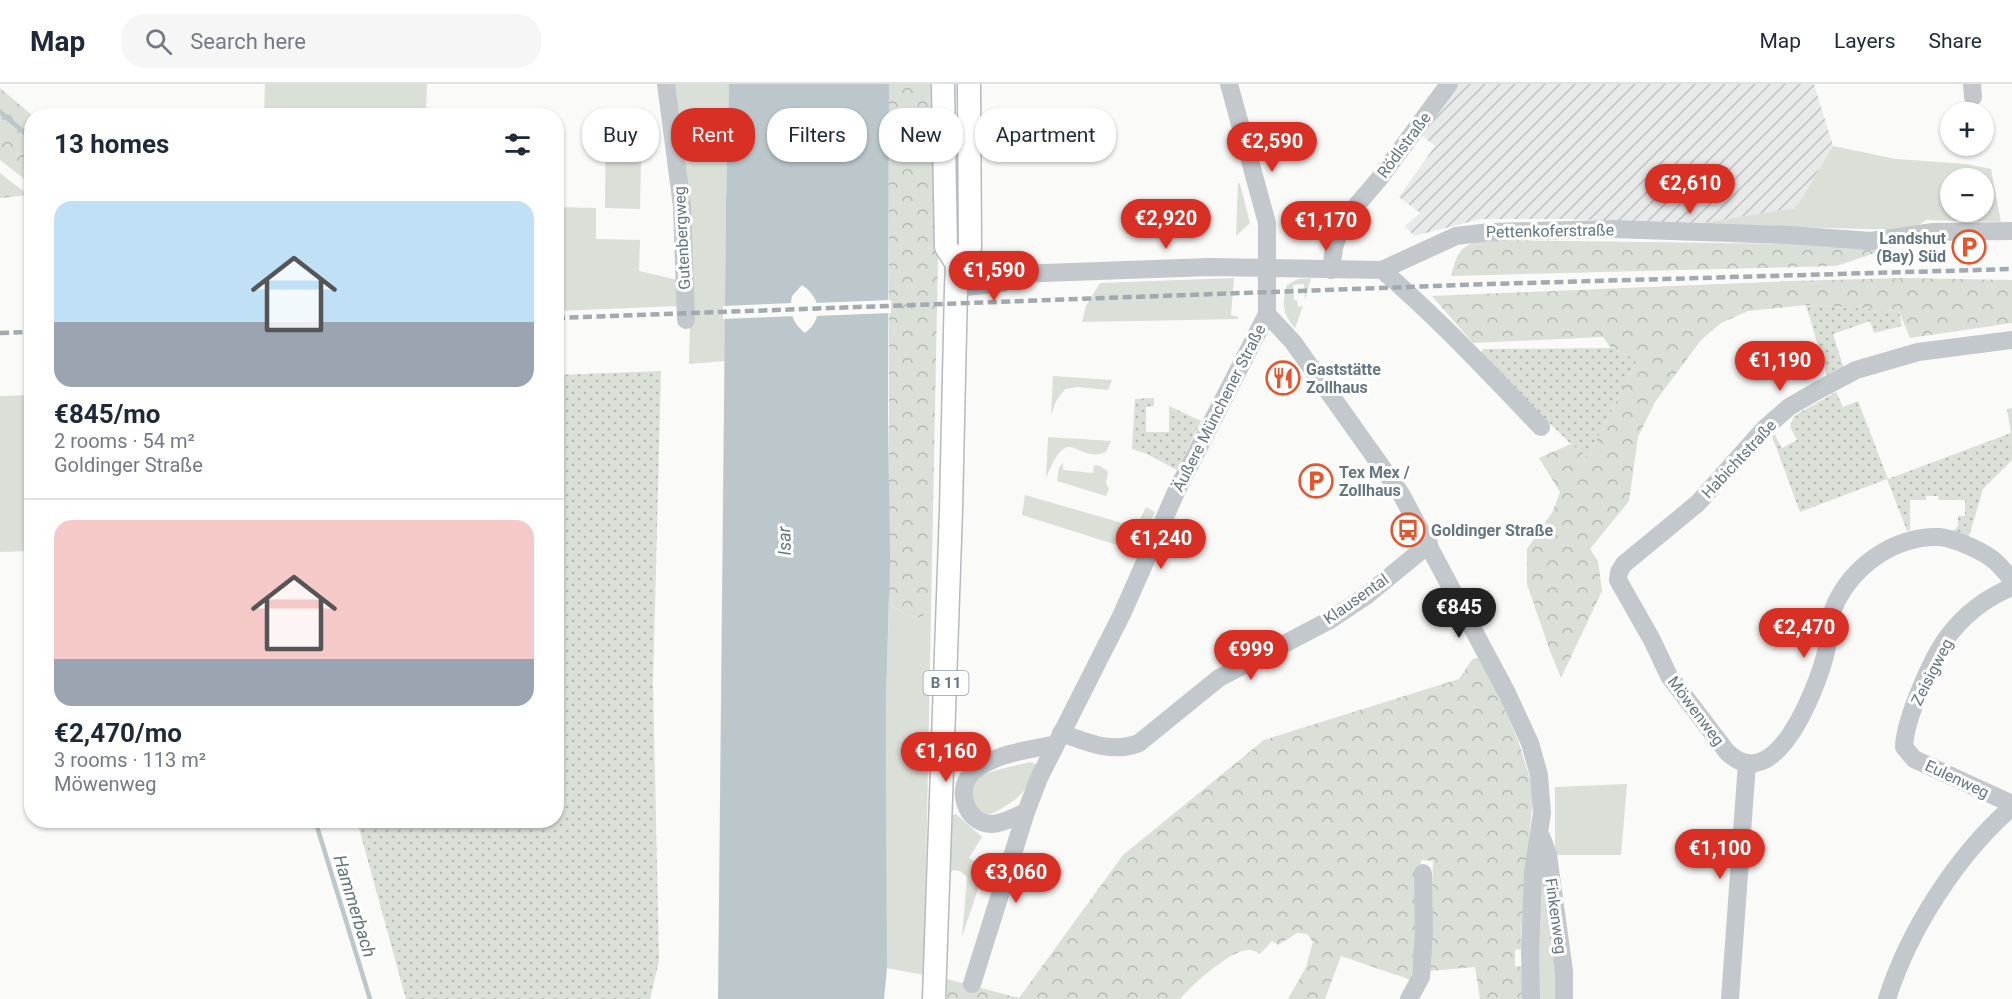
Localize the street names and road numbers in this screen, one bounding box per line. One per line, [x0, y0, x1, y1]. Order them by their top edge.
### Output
street label: Rödlstraße [1373, 108, 1435, 182]
street label: Gutenbergweg [670, 186, 694, 290]
street label: Pettenkoferstraße [1486, 220, 1614, 242]
street label: Äußere Münchener Straße [1168, 321, 1270, 495]
street label: Habichtstraße [1698, 416, 1780, 502]
street label: Klausental [1320, 570, 1392, 628]
street label: Zeisigweg [1907, 635, 1957, 709]
road number: B 11 [924, 671, 968, 695]
street label: Möwenweg [1664, 673, 1728, 749]
street label: Eulenweg [1922, 756, 1992, 802]
street label: Finkenweg [1541, 877, 1571, 955]

